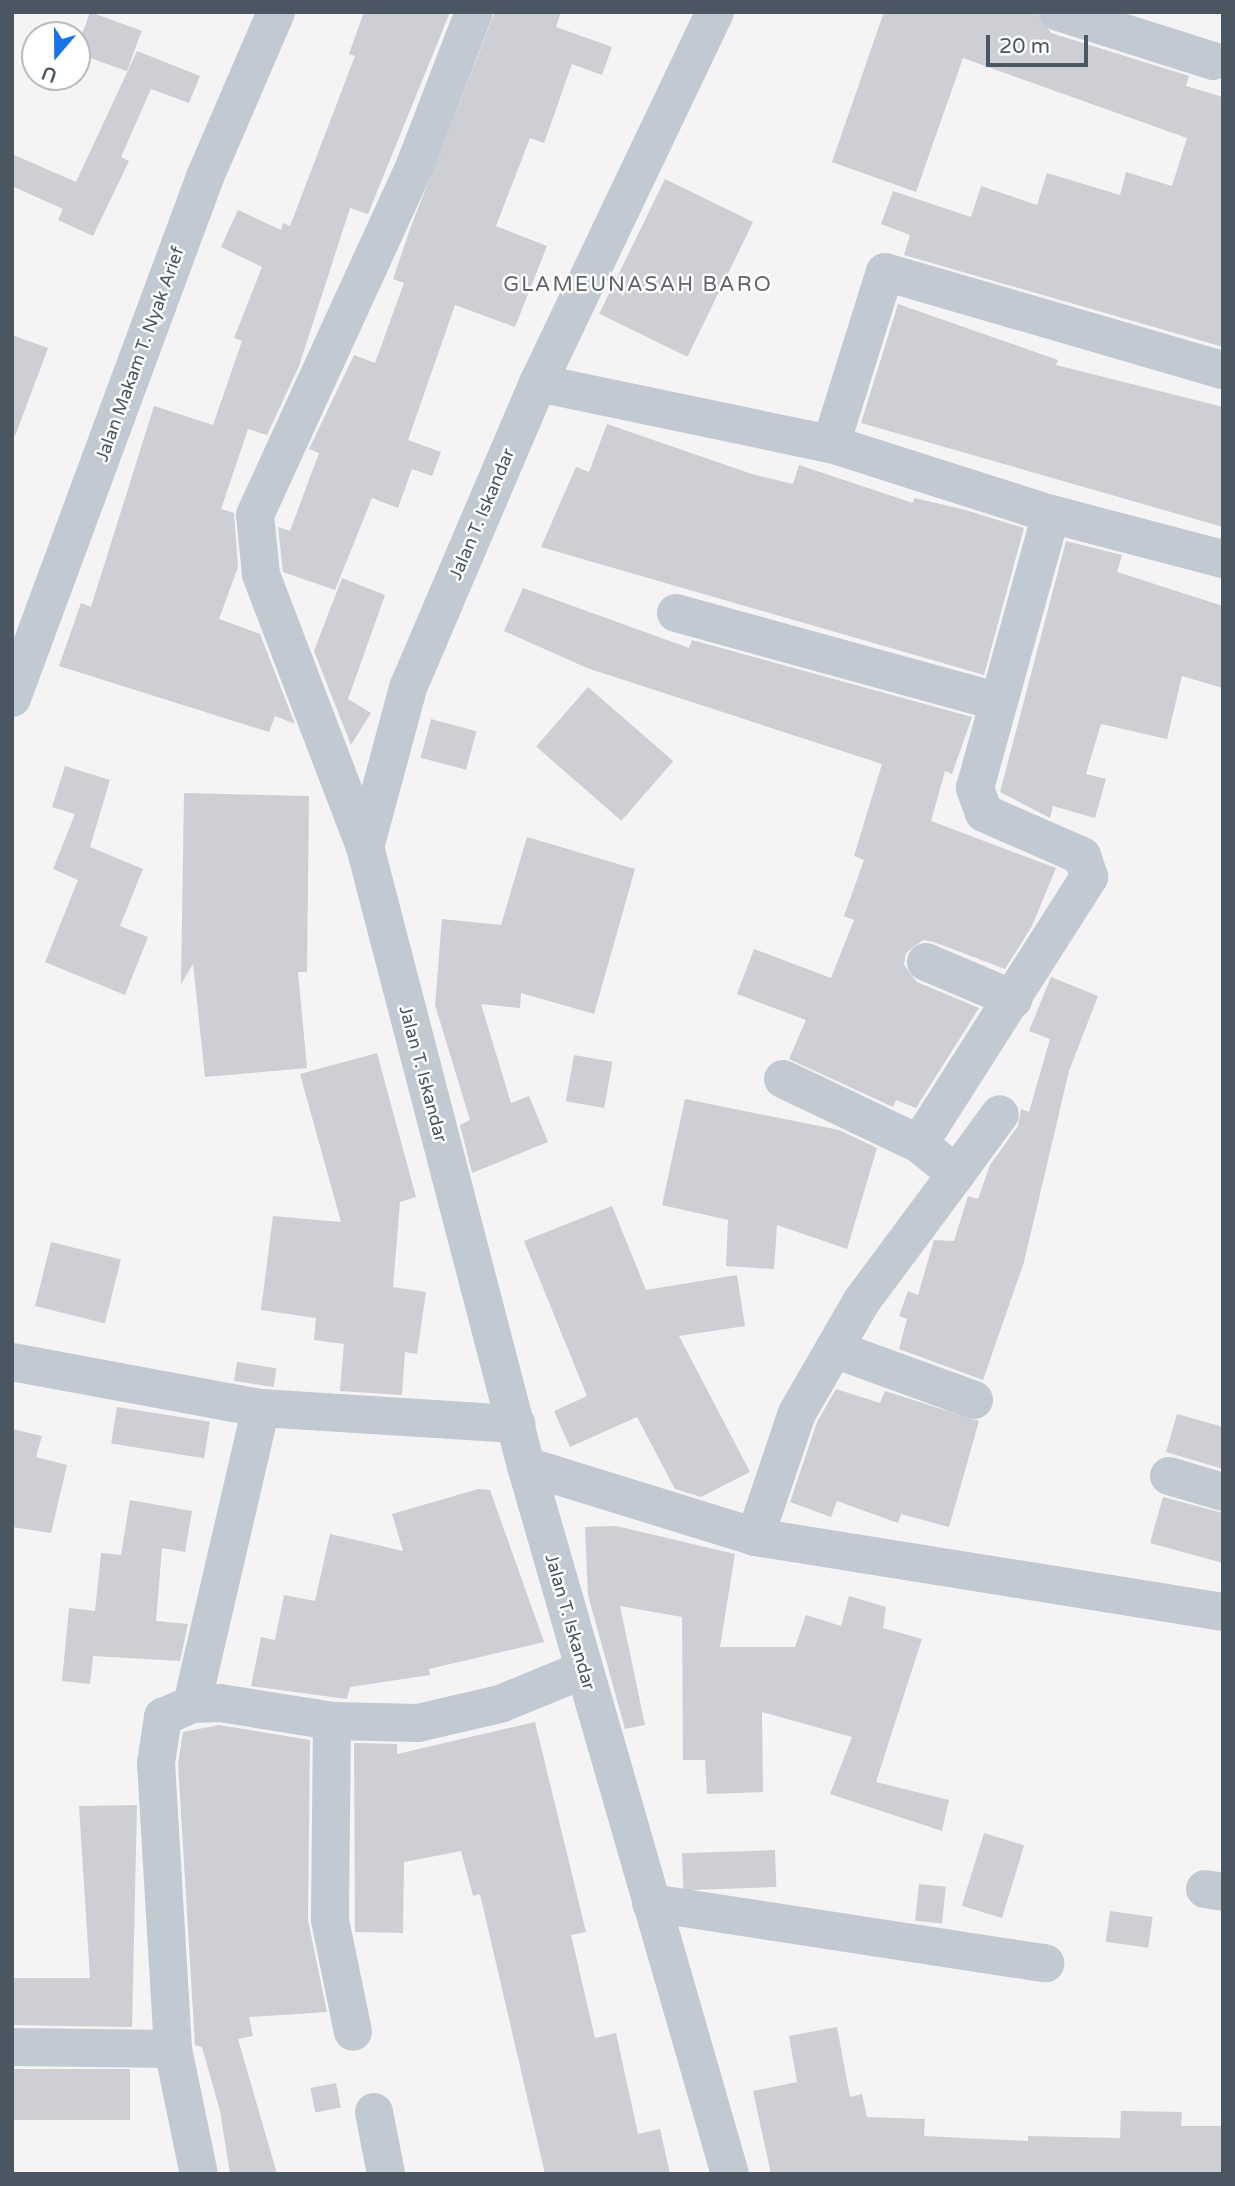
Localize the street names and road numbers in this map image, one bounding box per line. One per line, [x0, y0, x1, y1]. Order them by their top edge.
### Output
street label: Jalan Makam T. Nyak Arief [91, 244, 189, 464]
street label: Jalan T. Iskandar [445, 445, 519, 583]
street label: Jalan T. Iskandar [394, 1003, 452, 1145]
street label: Jalan T. Iskandar [540, 1551, 600, 1693]

